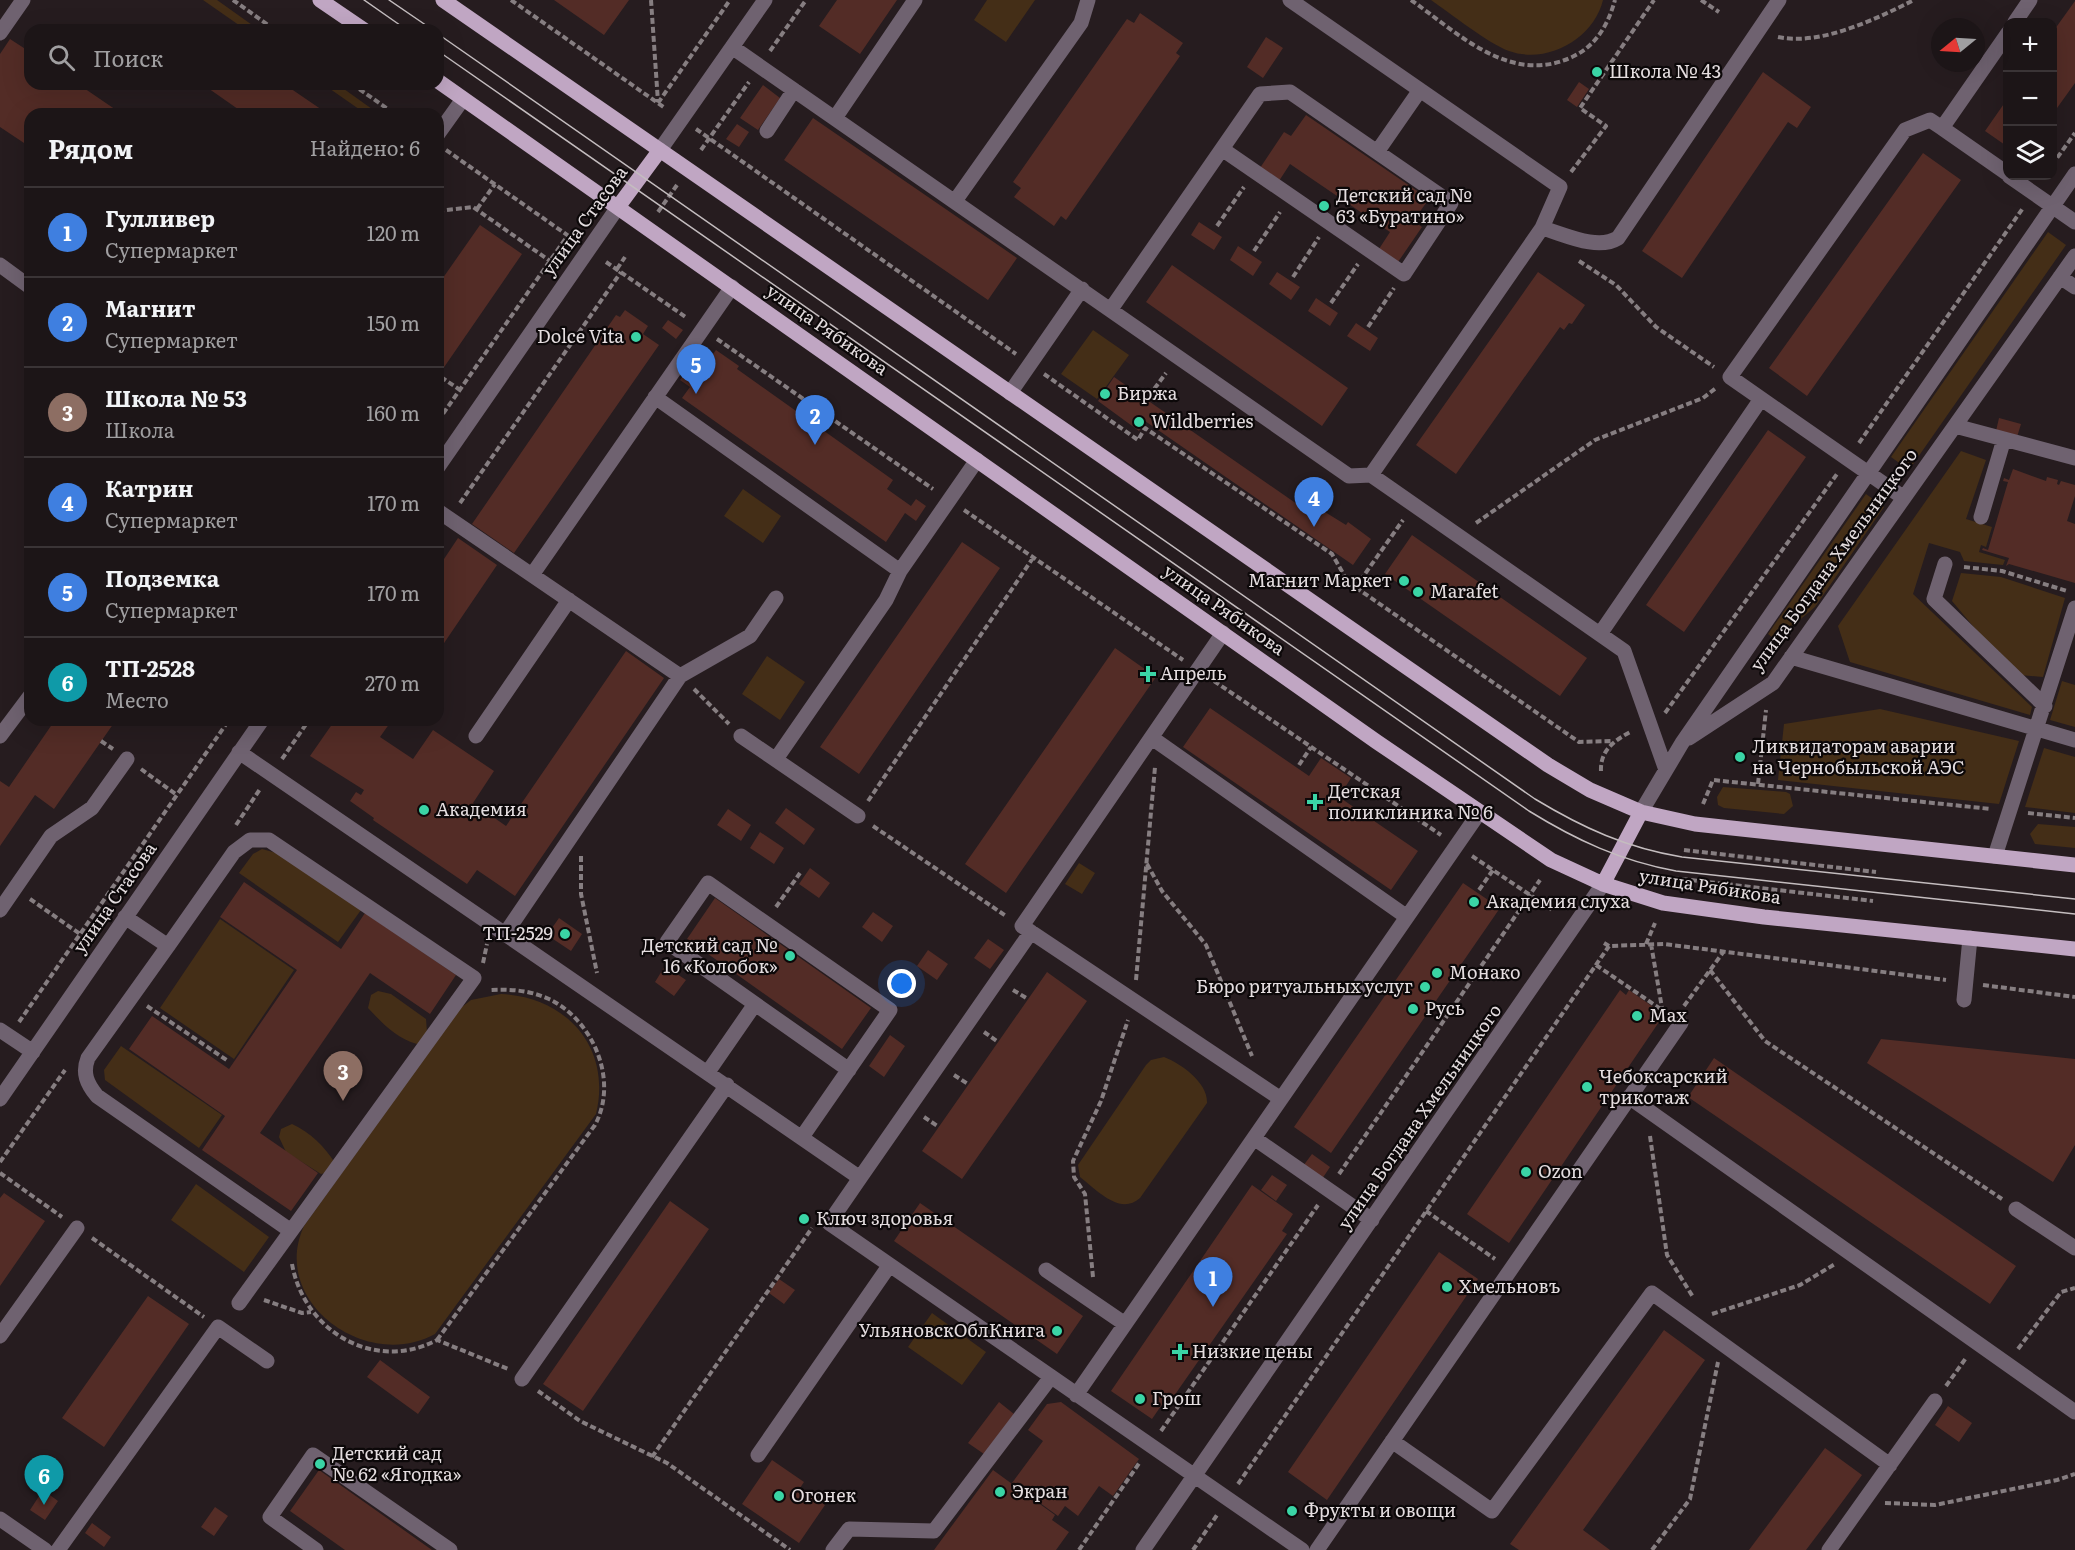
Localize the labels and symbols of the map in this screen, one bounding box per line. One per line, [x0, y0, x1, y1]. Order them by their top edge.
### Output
north arrow [1931, 18, 1985, 72]
place label: Школа № 43 [1609, 57, 1721, 84]
marker: Школа № 43 [1590, 65, 1604, 79]
street label: улица Стасова [535, 159, 633, 281]
place label: Детский сад № 63 «Буратино» [1336, 181, 1472, 229]
marker: Детский сад № 63 «Буратино» [1317, 199, 1331, 213]
street label: улица Рябикова [761, 277, 895, 381]
place label: Dolce Vita [537, 322, 624, 349]
marker: Dolce Vita [629, 330, 643, 344]
pin: 5 [676, 344, 716, 394]
place label: Биржа [1117, 379, 1178, 406]
marker: Биржа [1098, 387, 1112, 401]
pin: 2 [796, 396, 834, 445]
place label: Wildberries [1151, 407, 1253, 434]
marker: Wildberries [1132, 415, 1146, 429]
street label: улица Богдана Хмельницкого [1742, 442, 1923, 676]
pin: 4 [1294, 478, 1334, 527]
street label: улица Рябикова [1158, 557, 1292, 661]
place label: Магнит Маркет [1248, 566, 1392, 593]
marker: Магнит Маркет [1397, 574, 1411, 588]
place label: Marafet [1430, 577, 1499, 604]
marker: Marafet [1411, 585, 1425, 599]
place label: Апрель [1160, 659, 1227, 686]
marker: Апрель [1141, 667, 1155, 681]
place label: Ликвидаторам аварии на Чернобыльской АЭС [1752, 732, 1965, 780]
marker: Ликвидаторам аварии на Чернобыльской АЭС [1733, 750, 1747, 764]
place label: Детская поликлиника № 6 [1328, 777, 1493, 825]
marker: Детская поликлиника № 6 [1306, 793, 1324, 811]
place label: Академия [436, 795, 527, 822]
marker: Академия [417, 803, 431, 817]
street label: улица Стасова [65, 836, 162, 958]
street label: улица Рябикова [1637, 861, 1783, 910]
place label: Академия слуха [1486, 887, 1630, 914]
marker: Академия слуха [1467, 895, 1481, 909]
place label: ТП-2529 [482, 919, 553, 946]
marker: ТП-2529 [558, 927, 572, 941]
place label: Детский сад № 16 «Колобок» [642, 931, 778, 979]
marker: Детский сад № 16 «Колобок» [783, 949, 797, 963]
place label: Монако [1449, 958, 1521, 985]
marker: Монако [1430, 966, 1444, 980]
your location [887, 969, 916, 998]
place label: Бюро ритуальных услуг [1196, 972, 1413, 999]
marker: Бюро ритуальных услуг [1418, 980, 1432, 994]
place label: Русь [1425, 994, 1465, 1021]
street label: улица Богдана Хмельницкого [1330, 998, 1507, 1235]
place label: Max [1649, 1001, 1687, 1028]
marker: Русь [1406, 1002, 1420, 1016]
marker: Max [1630, 1009, 1644, 1023]
pin: 3 [324, 1052, 362, 1101]
place label: Чебоксарский трикотаж [1599, 1062, 1728, 1110]
marker: Чебоксарский трикотаж [1580, 1080, 1594, 1094]
place label: Ozon [1538, 1157, 1583, 1184]
marker: Ozon [1519, 1165, 1533, 1179]
place label: Ключ здоровья [816, 1204, 953, 1231]
marker: Ключ здоровья [797, 1212, 811, 1226]
pin: 1 [1194, 1258, 1232, 1307]
place label: Хмельновъ [1459, 1272, 1560, 1299]
marker: Хмельновъ [1440, 1280, 1454, 1294]
place label: УльяновскОблКнига [859, 1316, 1045, 1343]
marker: УльяновскОблКнига [1050, 1324, 1064, 1338]
place label: Низкие цены [1192, 1337, 1313, 1364]
marker: Низкие цены [1173, 1345, 1187, 1359]
place label: Грош [1152, 1384, 1201, 1411]
marker: Грош [1133, 1392, 1147, 1406]
place label: Детский сад № 62 «Ягодка» [332, 1439, 462, 1487]
pin: 6 [24, 1456, 63, 1505]
marker: Детский сад № 62 «Ягодка» [313, 1457, 327, 1471]
place label: Экран [1012, 1477, 1068, 1504]
place label: Огонек [791, 1481, 856, 1508]
marker: Экран [993, 1485, 1007, 1499]
marker: Огонек [772, 1489, 786, 1503]
place label: Фрукты и овощи [1304, 1496, 1456, 1523]
marker: Фрукты и овощи [1285, 1504, 1299, 1518]

